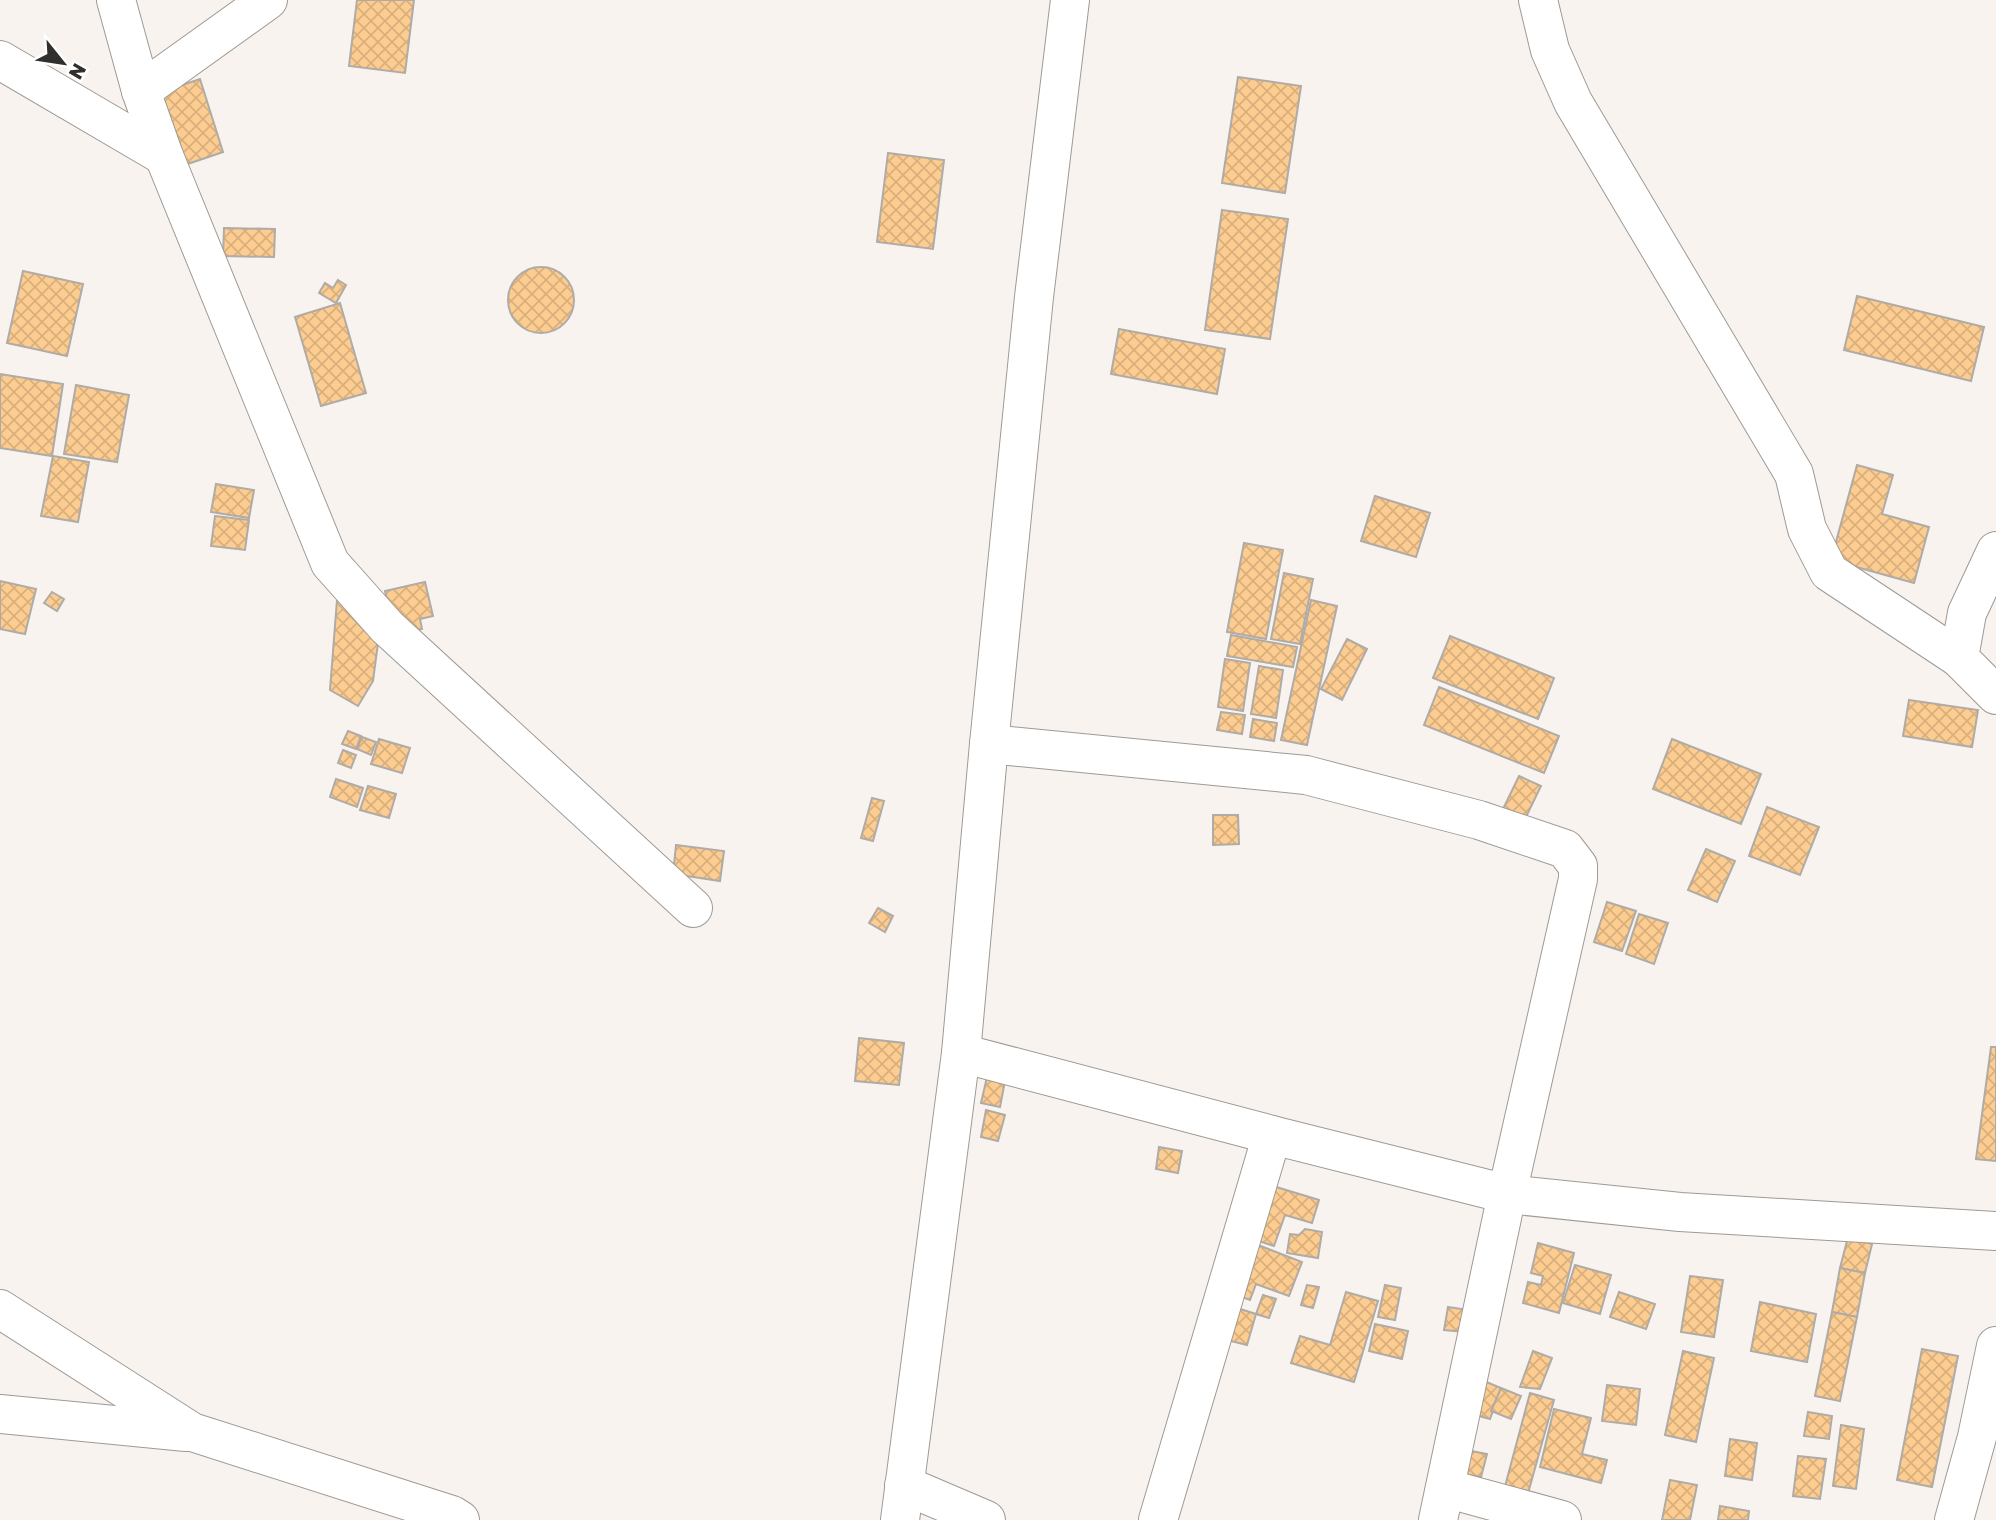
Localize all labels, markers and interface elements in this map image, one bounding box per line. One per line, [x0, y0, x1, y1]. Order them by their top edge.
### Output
north arrow [28, 28, 98, 98]
text: N [65, 60, 92, 84]

